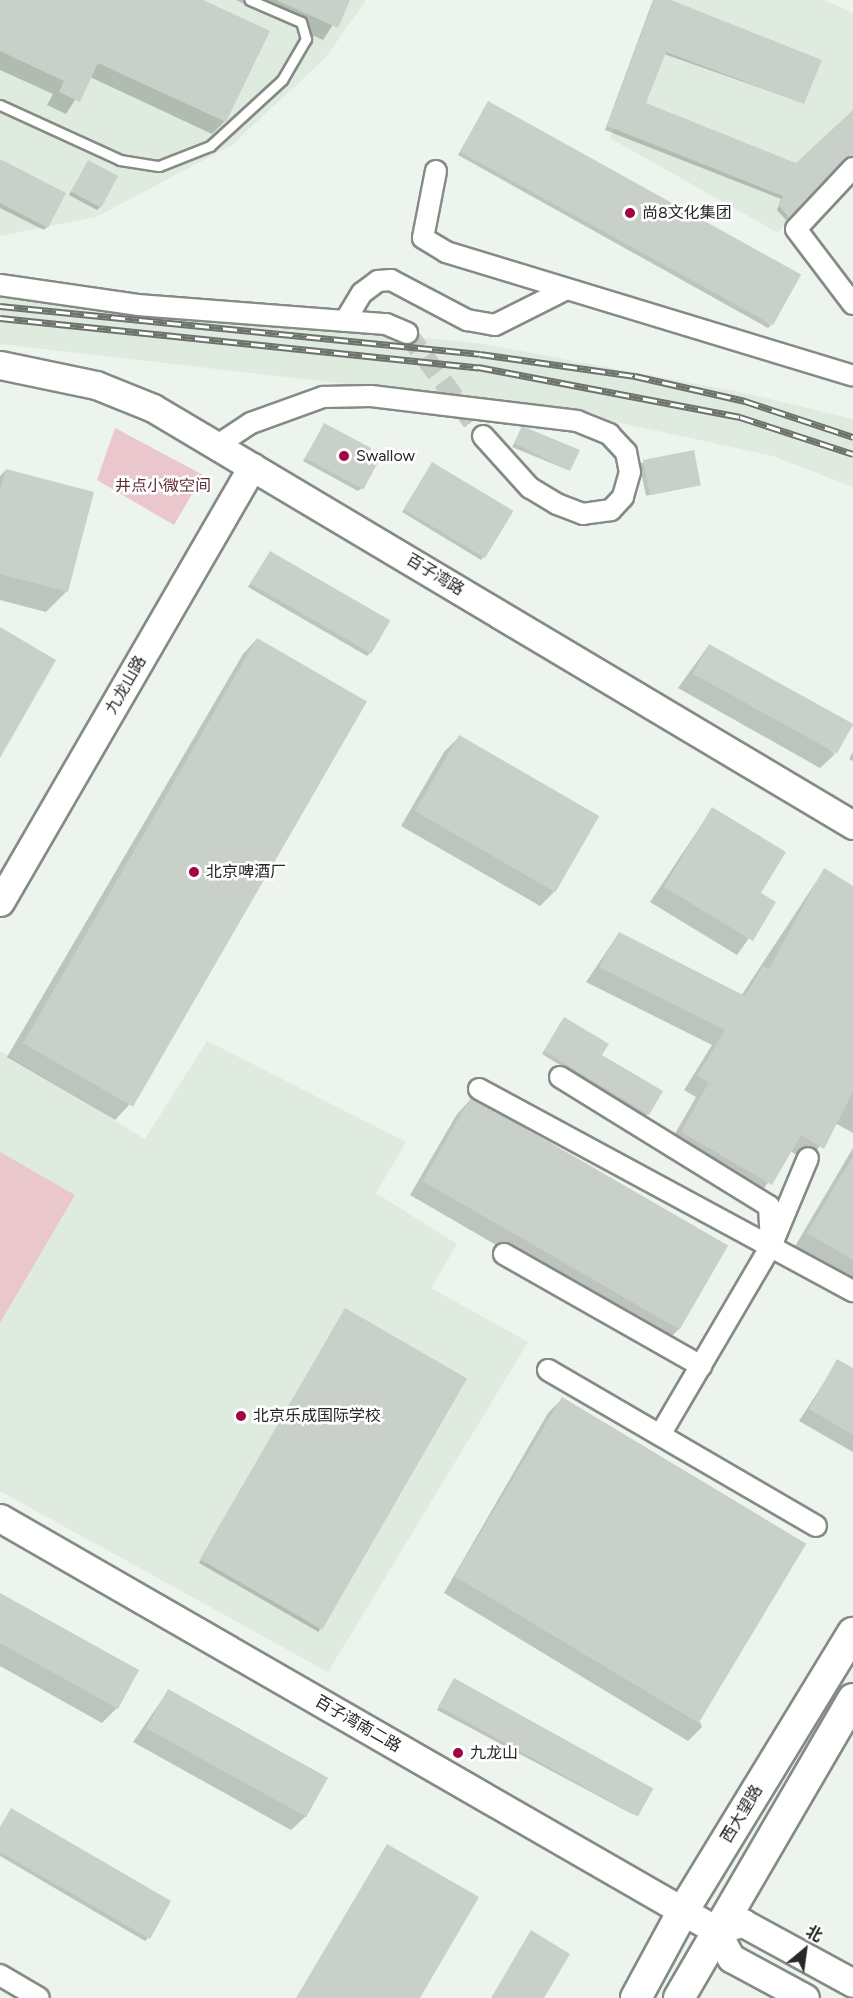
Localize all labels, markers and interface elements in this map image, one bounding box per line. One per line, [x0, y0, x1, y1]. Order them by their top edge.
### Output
place label: 尚8文化集团 [642, 203, 732, 223]
marker: 尚8文化集团 [623, 206, 637, 220]
place label: Swallow [356, 446, 415, 466]
marker: Swallow [337, 449, 351, 463]
park label: 井点小微空间 [115, 476, 211, 496]
street label: 百子湾路 [403, 550, 467, 600]
street label: 九龙山路 [102, 652, 150, 718]
place label: 北京啤酒厂 [206, 862, 286, 882]
marker: 北京啤酒厂 [187, 865, 201, 879]
place label: 北京乐成国际学校 [253, 1406, 381, 1426]
marker: 北京乐成国际学校 [234, 1409, 248, 1423]
street label: 百子湾南二路 [312, 1692, 404, 1756]
place label: 九龙山 [470, 1743, 518, 1763]
marker: 九龙山 [451, 1746, 465, 1760]
street label: 西大望路 [717, 1782, 767, 1846]
north arrow [775, 1920, 835, 1980]
text: 北 [802, 1922, 826, 1946]

